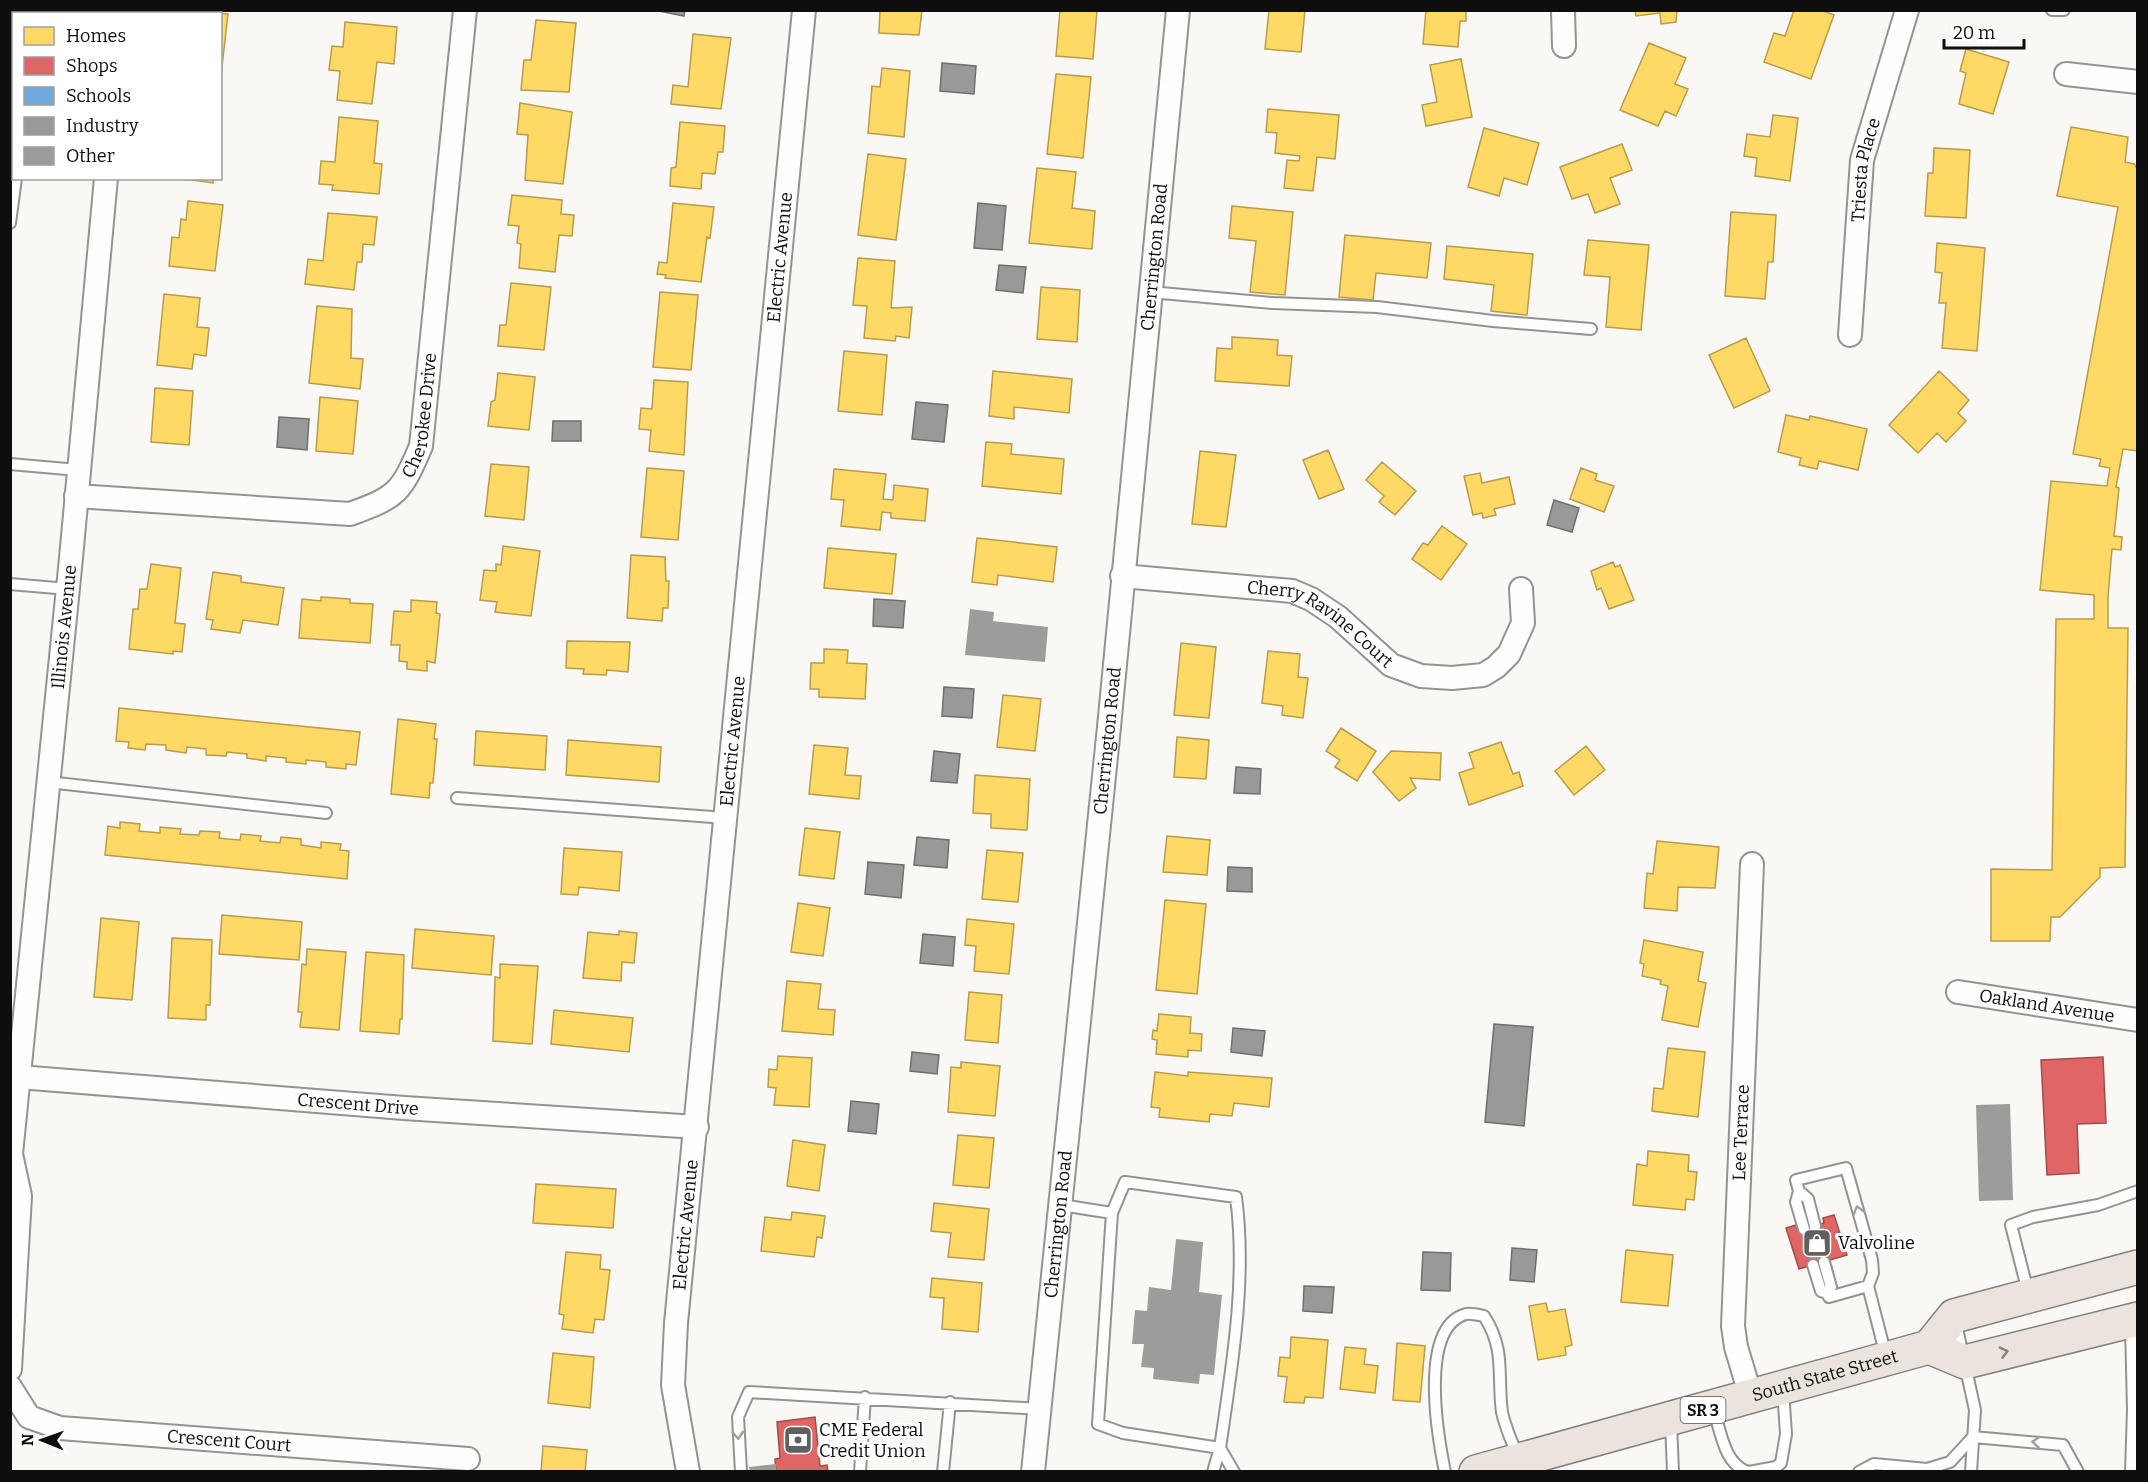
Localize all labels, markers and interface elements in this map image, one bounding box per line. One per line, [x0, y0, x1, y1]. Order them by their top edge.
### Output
legend [12, 12, 222, 180]
scale bar [1944, 12, 2024, 50]
text: 20 m [1953, 22, 1995, 44]
text: Homes [66, 25, 126, 47]
text: Shops [66, 55, 118, 77]
text: Schools [66, 85, 131, 107]
text: Industry [66, 115, 139, 137]
street label: Triesta Place [1847, 115, 1885, 223]
text: Other [66, 145, 115, 167]
street label: Cherrington Road [1136, 182, 1172, 332]
street label: Electric Avenue [763, 191, 797, 324]
street label: Cherokee Drive [397, 352, 441, 482]
street label: Illinois Avenue [47, 564, 81, 690]
street label: Cherry Ravine Court [1246, 576, 1398, 673]
street label: Cherrington Road [1089, 666, 1126, 816]
street label: Electric Avenue [715, 675, 750, 807]
street label: Oakland Avenue [1978, 984, 2116, 1027]
street label: Lee Terrace [1728, 1084, 1754, 1181]
street label: Crescent Drive [296, 1088, 419, 1120]
street label: Cherrington Road [1040, 1149, 1077, 1299]
street label: Electric Avenue [668, 1159, 703, 1291]
one-way arrow [1853, 1205, 1865, 1215]
shop icon: Valvoline [1801, 1227, 1833, 1259]
place label: Valvoline [1838, 1232, 1915, 1254]
street label: South State Street [1749, 1345, 1901, 1406]
one-way arrow [1998, 1347, 2008, 1359]
road number: SR 3 [1680, 1397, 1726, 1423]
north arrow [12, 1410, 72, 1470]
place label: CME Federal Credit Union [819, 1419, 926, 1462]
bank icon: CME Federal Credit Union [782, 1424, 814, 1456]
street label: Crescent Court [166, 1425, 293, 1457]
one-way arrow [731, 1431, 744, 1440]
text: N [18, 1433, 37, 1446]
one-way arrow [2031, 1436, 2040, 1449]

